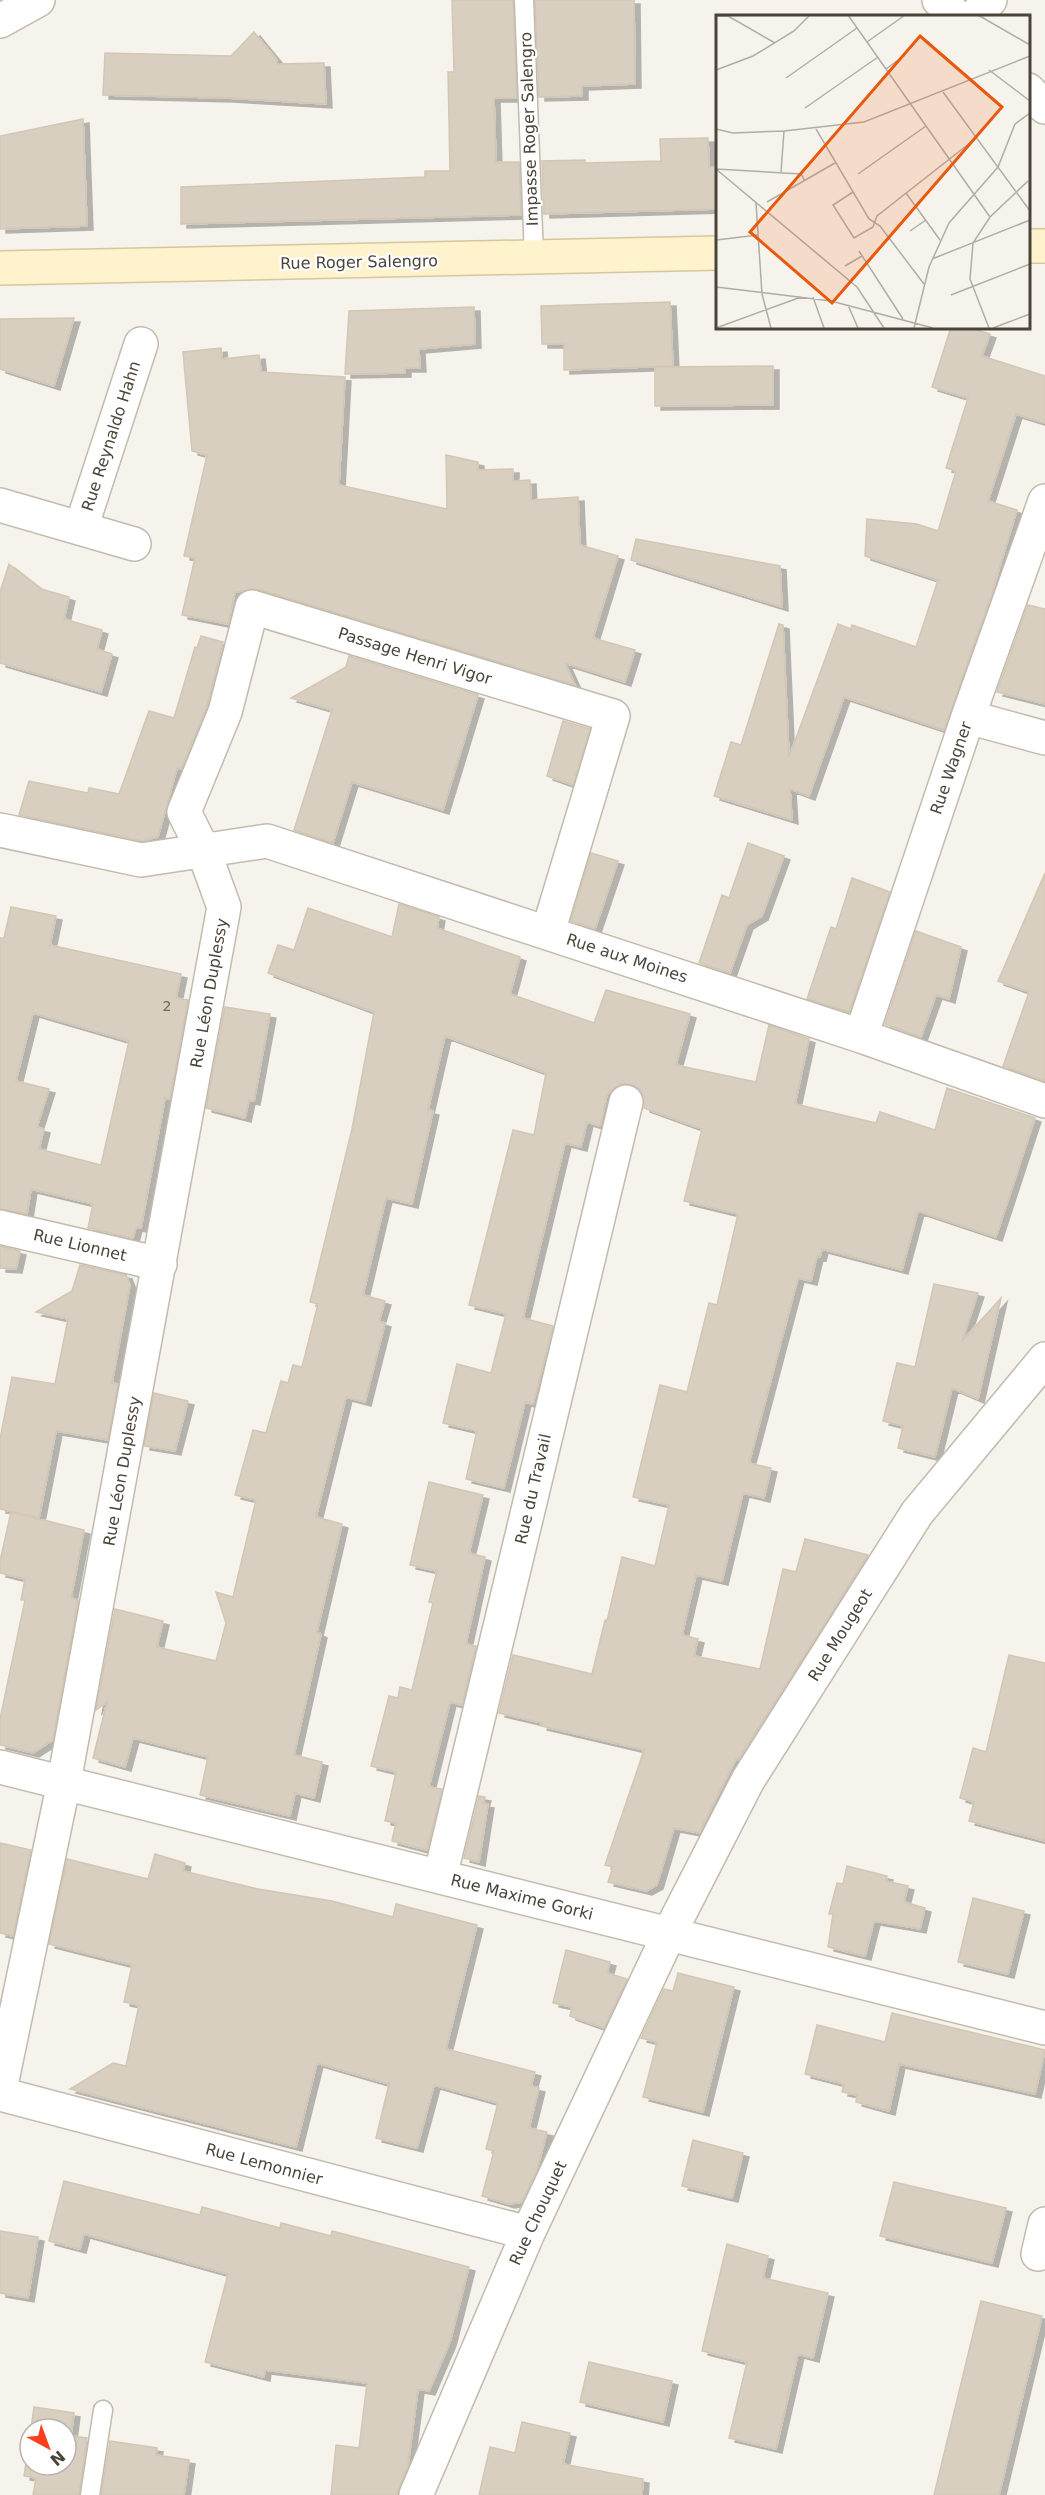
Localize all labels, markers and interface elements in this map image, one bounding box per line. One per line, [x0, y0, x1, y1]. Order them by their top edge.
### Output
inset map [716, 15, 1030, 328]
street label: Impasse Roger Salengro [516, 32, 542, 226]
street label: Rue Roger Salengro [280, 251, 438, 273]
street label: Rue Reynaldo Hahn [78, 359, 144, 513]
street label: Passage Henri Vigor [336, 624, 495, 689]
street label: Rue Wagner [926, 719, 976, 817]
street label: Rue Léon Duplessy [186, 916, 232, 1070]
street label: Rue aux Moines [564, 929, 690, 987]
house number: 2 [163, 998, 171, 1014]
street label: Rue Lionnet [32, 1225, 128, 1265]
street label: Rue Léon Duplessy [99, 1394, 145, 1548]
street label: Rue du Travail [511, 1432, 555, 1546]
street label: Rue Mougeot [804, 1585, 876, 1685]
street label: Rue Maxime Gorki [449, 1870, 595, 1924]
street label: Rue Lemonnier [203, 2139, 325, 2189]
street label: Rue Chouquet [505, 2158, 571, 2268]
north arrow [18, 2417, 78, 2477]
text: N [46, 2446, 69, 2470]

